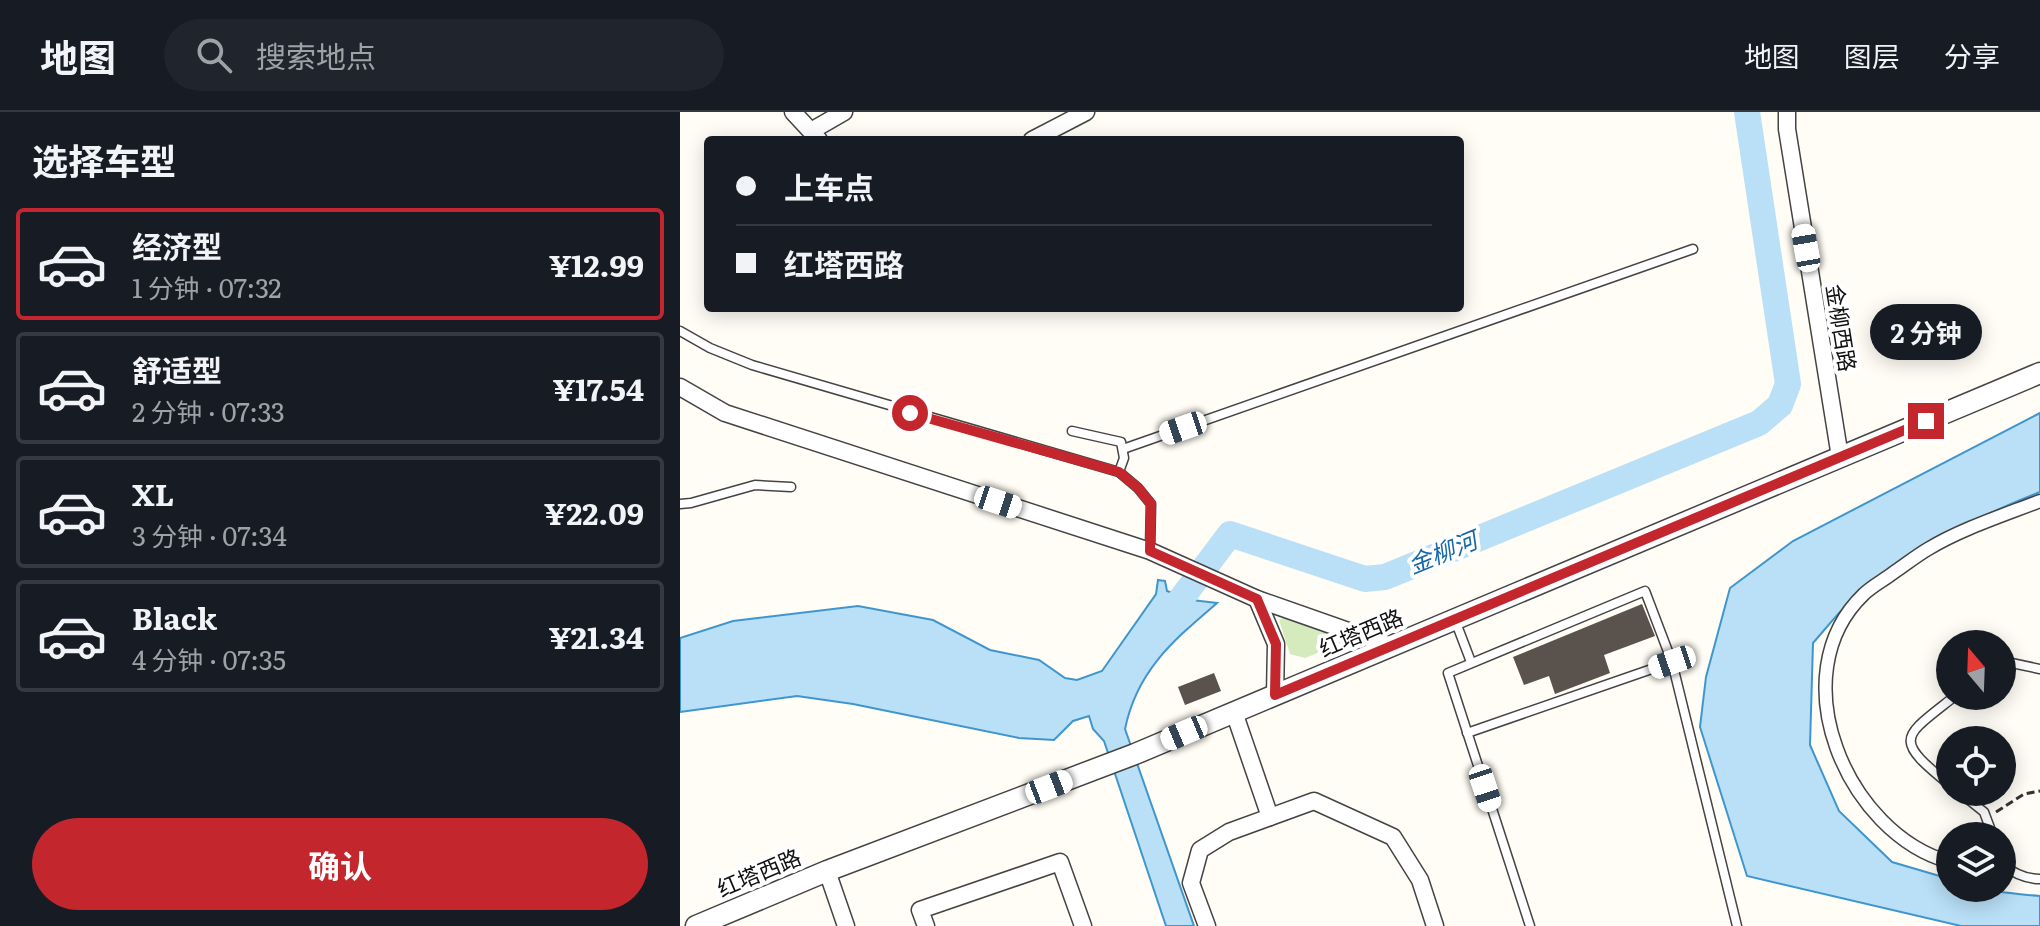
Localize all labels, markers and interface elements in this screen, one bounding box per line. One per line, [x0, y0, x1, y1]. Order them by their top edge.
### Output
search box [164, 19, 724, 91]
text: 地图 [40, 27, 116, 84]
icon: search [192, 33, 236, 77]
text: 搜索地点 [256, 33, 376, 77]
text: 地图 [1744, 34, 1800, 76]
text: 图层 [1844, 34, 1900, 76]
text: 分享 [1944, 34, 2000, 76]
text: 选择车型 [32, 133, 176, 186]
text: 上车点 [784, 164, 874, 208]
car [1790, 222, 1822, 274]
text: 经济型 [132, 223, 222, 267]
icon: car [36, 228, 108, 300]
text: 红塔西路 [784, 241, 904, 285]
text: ¥12.99 [549, 242, 644, 286]
text: 1 分钟 · 07:32 [132, 267, 281, 306]
street label: 金柳西路 [1819, 282, 1866, 374]
callout: 2 分钟 [1870, 305, 1982, 361]
text: 2 分钟 [1890, 312, 1962, 351]
text: 舒适型 [132, 347, 222, 391]
icon: car [36, 352, 108, 424]
text: ¥17.54 [553, 366, 644, 410]
text: 2 分钟 · 07:33 [132, 391, 285, 430]
route start [892, 395, 928, 431]
route end [1908, 403, 1944, 439]
car [1156, 409, 1210, 447]
text: XL [132, 471, 174, 515]
icon: car [36, 476, 108, 548]
car [971, 483, 1025, 521]
text: ¥22.09 [544, 490, 644, 534]
text: 3 分钟 · 07:34 [132, 515, 287, 554]
water label: 金柳河 [1402, 519, 1486, 580]
text: Black [132, 595, 217, 639]
street label: 红塔西路 [1313, 599, 1407, 664]
icon: car [36, 600, 108, 672]
text: ¥21.34 [548, 614, 644, 658]
north arrow [1936, 630, 2016, 710]
map controls [1936, 630, 2016, 902]
text: 4 分钟 · 07:35 [132, 639, 286, 678]
car [1645, 643, 1699, 681]
car [1157, 713, 1211, 753]
button: locate [1936, 726, 2016, 806]
car [1466, 761, 1504, 815]
car [1022, 767, 1076, 807]
button: 确认 [32, 818, 648, 910]
button: layers [1936, 822, 2016, 902]
street label: 红塔西路 [711, 839, 805, 904]

